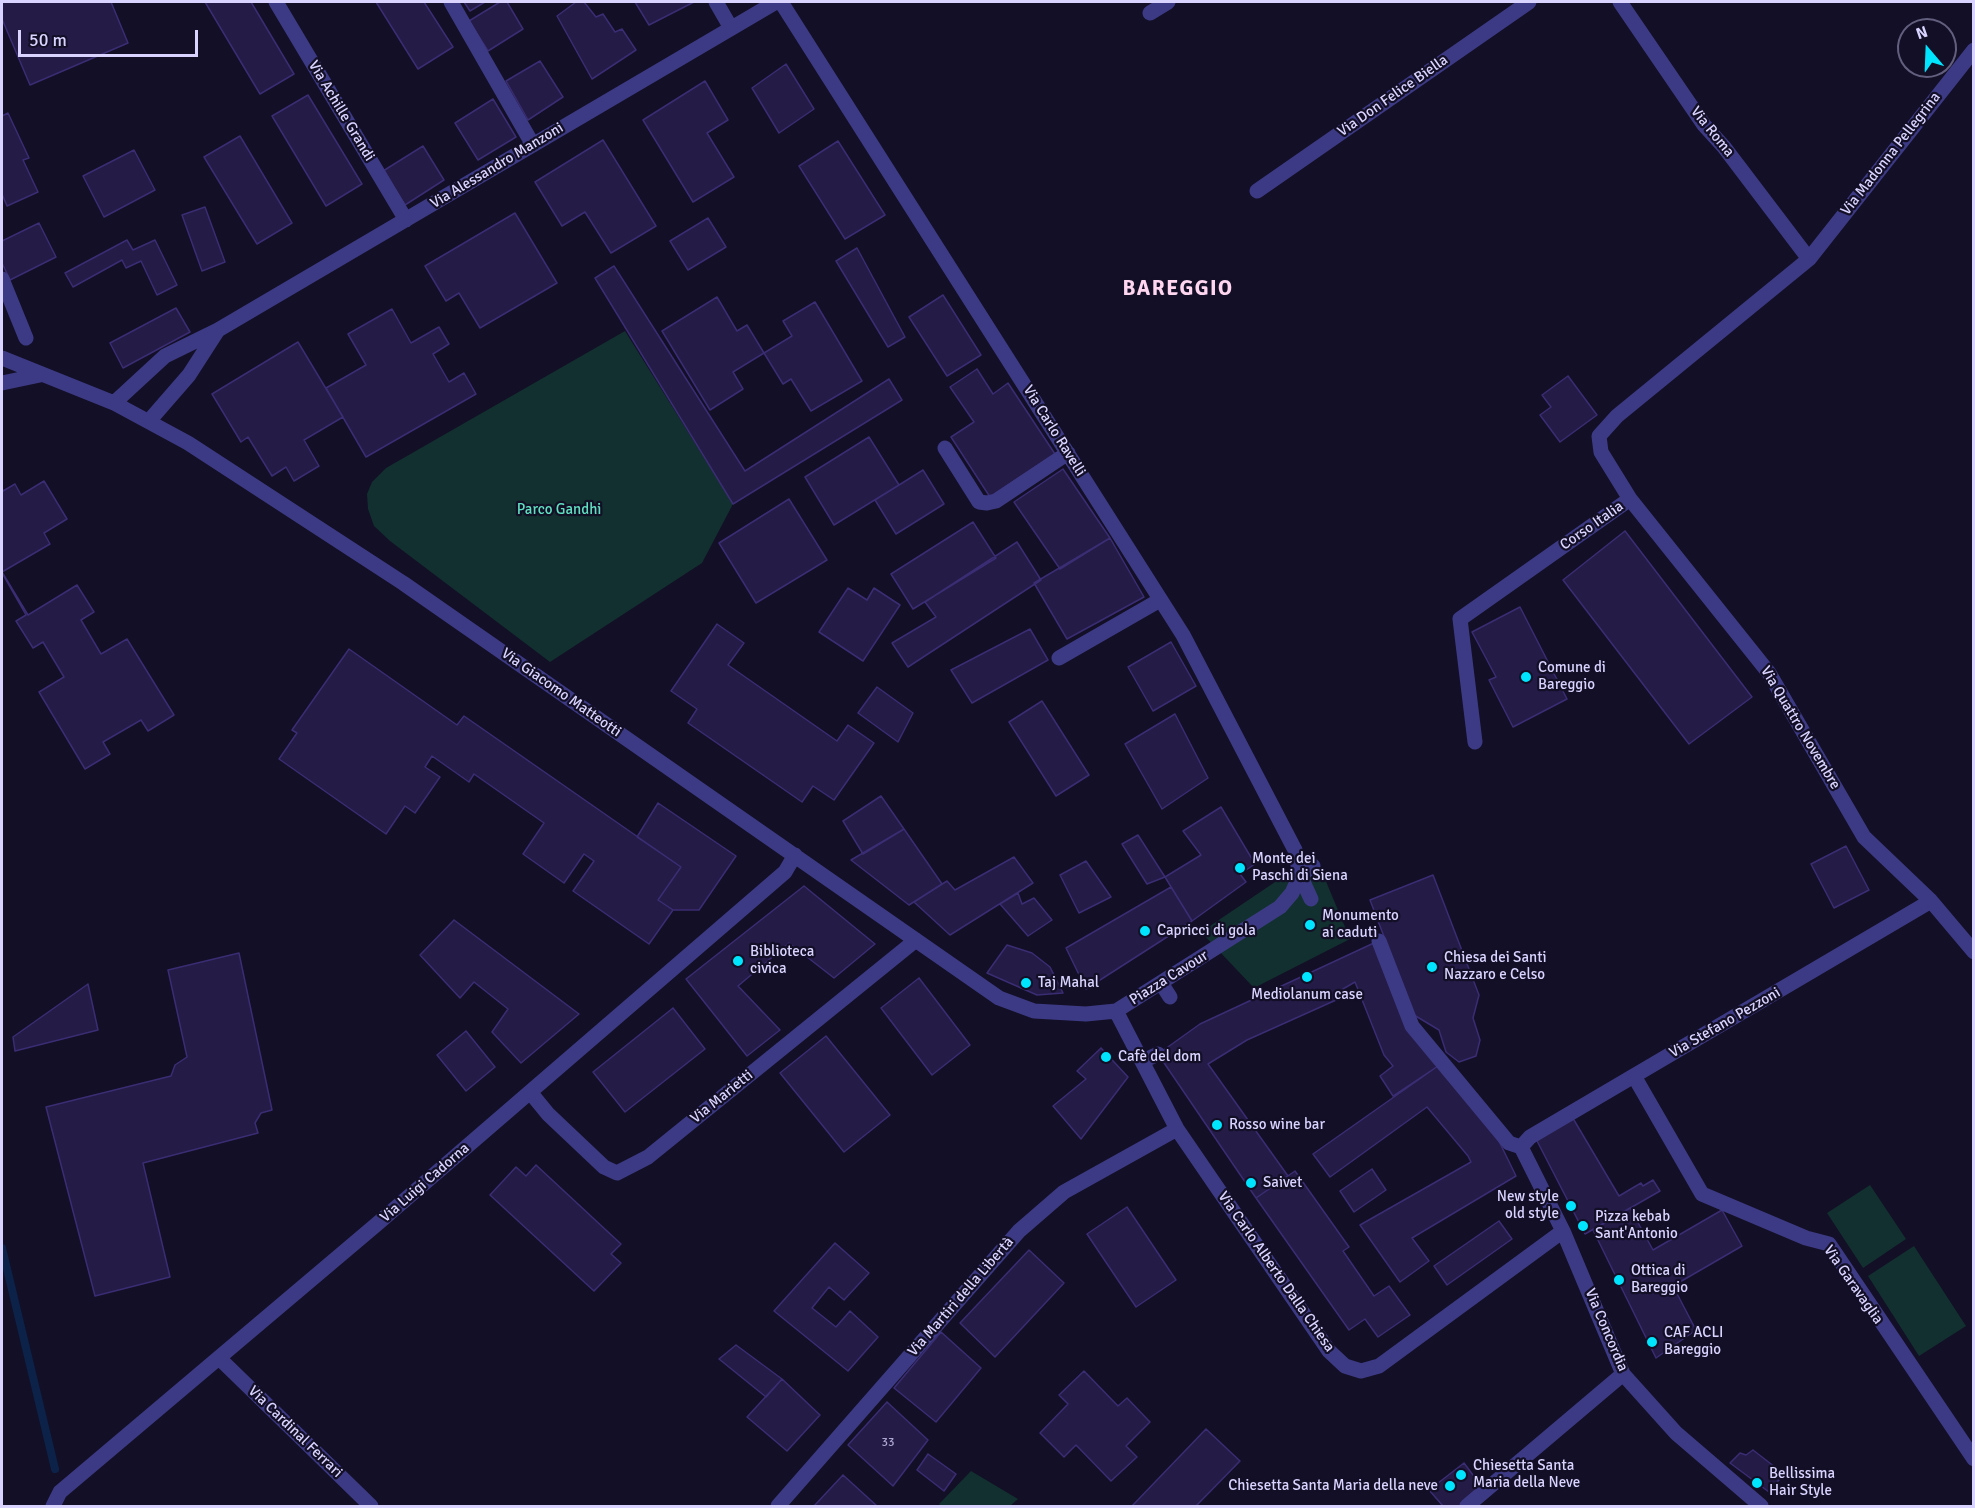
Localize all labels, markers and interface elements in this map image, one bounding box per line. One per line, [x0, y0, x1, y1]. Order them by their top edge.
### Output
scale bar [21, 18, 201, 56]
north arrow [1897, 18, 1957, 78]
text: N [1913, 22, 1930, 44]
text: 50 m [29, 29, 67, 51]
street label: Via Don Felice Biella [1334, 51, 1452, 141]
street label: Via Achille Grandi [304, 57, 378, 165]
street label: Via Madonna Pellegrina [1837, 89, 1945, 219]
street label: Via Roma [1686, 103, 1738, 161]
street label: Via Alessandro Manzoni [427, 119, 567, 213]
district label: BAREGGIO [1122, 276, 1234, 302]
street label: Via Carlo Ravelli [1019, 382, 1089, 480]
street label: Corso Italia [1557, 498, 1627, 554]
park label: Parco Gandhi [517, 501, 601, 519]
street label: Via Giacomo Matteotti [497, 645, 625, 741]
place label: Comune di Bareggio [1538, 659, 1606, 694]
street label: Via Quattro Novembre [1756, 663, 1844, 793]
marker: Comune di Bareggio [1519, 670, 1533, 684]
place label: Monte dei Paschi di Siena [1252, 850, 1348, 885]
marker: Monte dei Paschi di Siena [1233, 861, 1247, 875]
place label: Monumento ai caduti [1322, 907, 1399, 942]
marker: Monumento ai caduti [1303, 918, 1317, 932]
place label: Capricci di gola [1157, 922, 1256, 940]
marker: Capricci di gola [1138, 924, 1152, 938]
place label: Biblioteca civica [750, 943, 814, 978]
street label: Piazza Cavour [1127, 947, 1211, 1009]
place label: Chiesa dei Santi Nazzaro e Celso [1444, 949, 1547, 984]
marker: Biblioteca civica [731, 954, 745, 968]
marker: Chiesa dei Santi Nazzaro e Celso [1425, 960, 1439, 974]
marker: Mediolanum case [1300, 970, 1314, 984]
place label: Taj Mahal [1038, 974, 1099, 992]
marker: Taj Mahal [1019, 976, 1033, 990]
street label: Via Stefano Pezzoni [1666, 984, 1784, 1062]
place label: Mediolanum case [1251, 986, 1363, 1004]
place label: Cafè del dom [1118, 1048, 1201, 1066]
marker: Cafè del dom [1099, 1050, 1113, 1064]
street label: Via Marietti [687, 1066, 757, 1128]
place label: Rosso wine bar [1229, 1116, 1325, 1134]
marker: Rosso wine bar [1210, 1118, 1224, 1132]
street label: Via Luigi Cadorna [377, 1139, 473, 1227]
place label: Saivet [1263, 1174, 1302, 1192]
marker: Saivet [1244, 1176, 1258, 1190]
street label: Via Carlo Alberto Dalla Chiesa [1214, 1188, 1338, 1356]
place label: New style old style [1497, 1188, 1559, 1223]
marker: New style old style [1564, 1199, 1578, 1213]
place label: Pizza kebab Sant'Antonio [1595, 1208, 1678, 1243]
marker: Pizza kebab Sant'Antonio [1576, 1219, 1590, 1233]
street label: Via Martiri della Libertà [904, 1234, 1018, 1360]
street label: Via Garavaglia [1819, 1242, 1887, 1328]
place label: Ottica di Bareggio [1631, 1262, 1688, 1297]
marker: Ottica di Bareggio [1612, 1273, 1626, 1287]
street label: Via Concordia [1580, 1286, 1632, 1374]
place label: CAF ACLI Bareggio [1664, 1324, 1723, 1359]
marker: CAF ACLI Bareggio [1645, 1335, 1659, 1349]
street label: Via Cardinal Ferrari [244, 1382, 346, 1482]
house number: 33 [882, 1436, 894, 1450]
place label: Chiesetta Santa Maria della Neve [1473, 1457, 1580, 1492]
place label: Bellissima Hair Style [1769, 1465, 1835, 1500]
marker: Chiesetta Santa Maria della Neve [1454, 1468, 1468, 1482]
marker: Bellissima Hair Style [1750, 1476, 1764, 1490]
place label: Chiesetta Santa Maria della neve [1228, 1477, 1438, 1495]
marker: Chiesetta Santa Maria della neve [1443, 1479, 1457, 1493]

